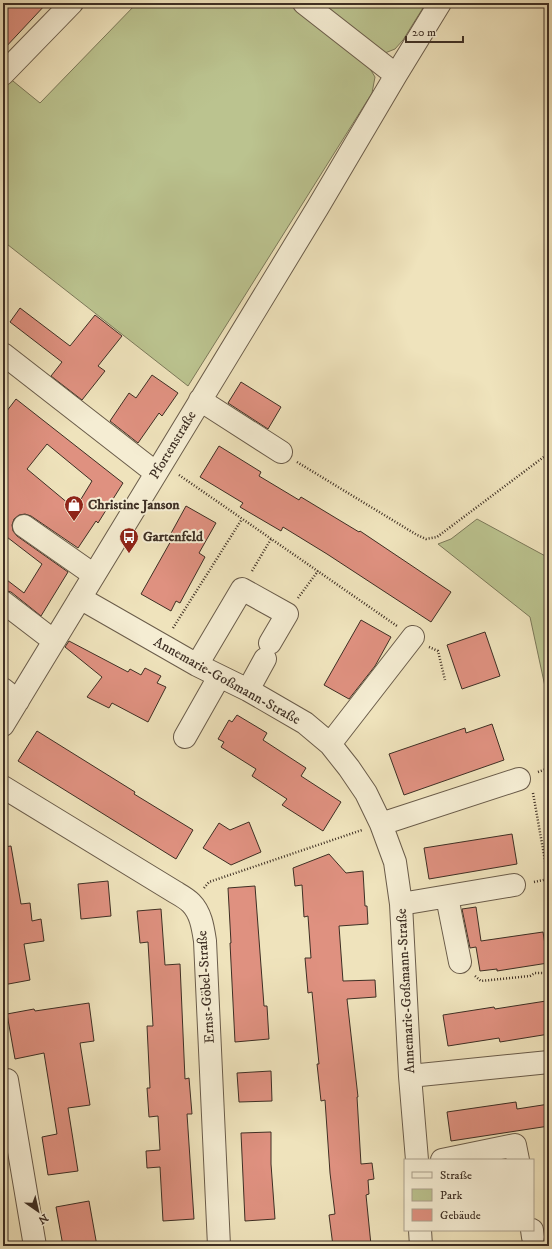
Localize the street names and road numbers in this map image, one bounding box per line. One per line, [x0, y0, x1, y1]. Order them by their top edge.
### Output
street label: Pfortenstraße [146, 407, 201, 482]
street label: Annemarie-Goßmann-Straße [150, 633, 304, 729]
street label: Annemarie-Goßmann-Straße [393, 908, 419, 1074]
street label: Ernst-Göbel-Straße [193, 930, 219, 1044]

